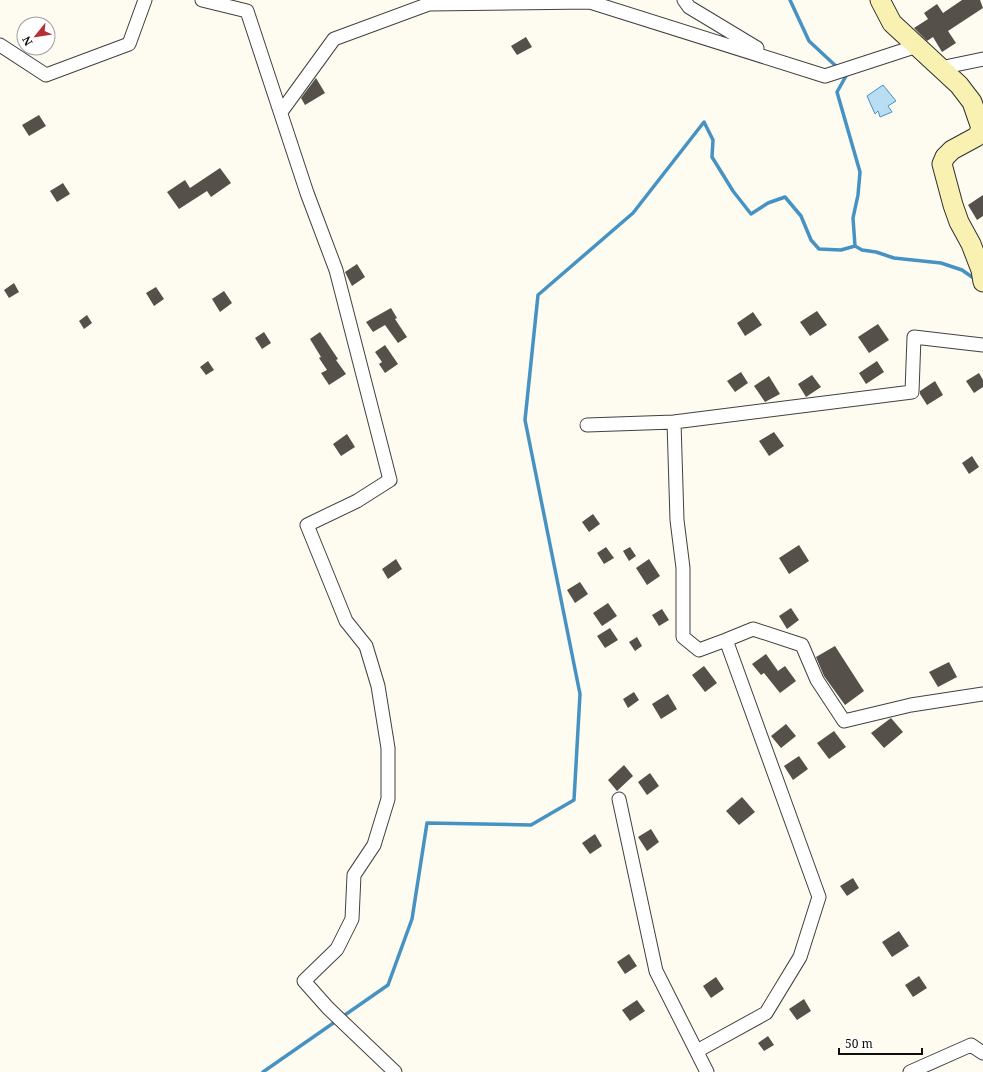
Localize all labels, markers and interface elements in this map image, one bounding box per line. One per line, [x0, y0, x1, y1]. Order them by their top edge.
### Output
north arrow [16, 16, 56, 56]
text: N [18, 33, 36, 49]
scale bar [839, 1030, 922, 1056]
text: 50 m [845, 1035, 873, 1052]

